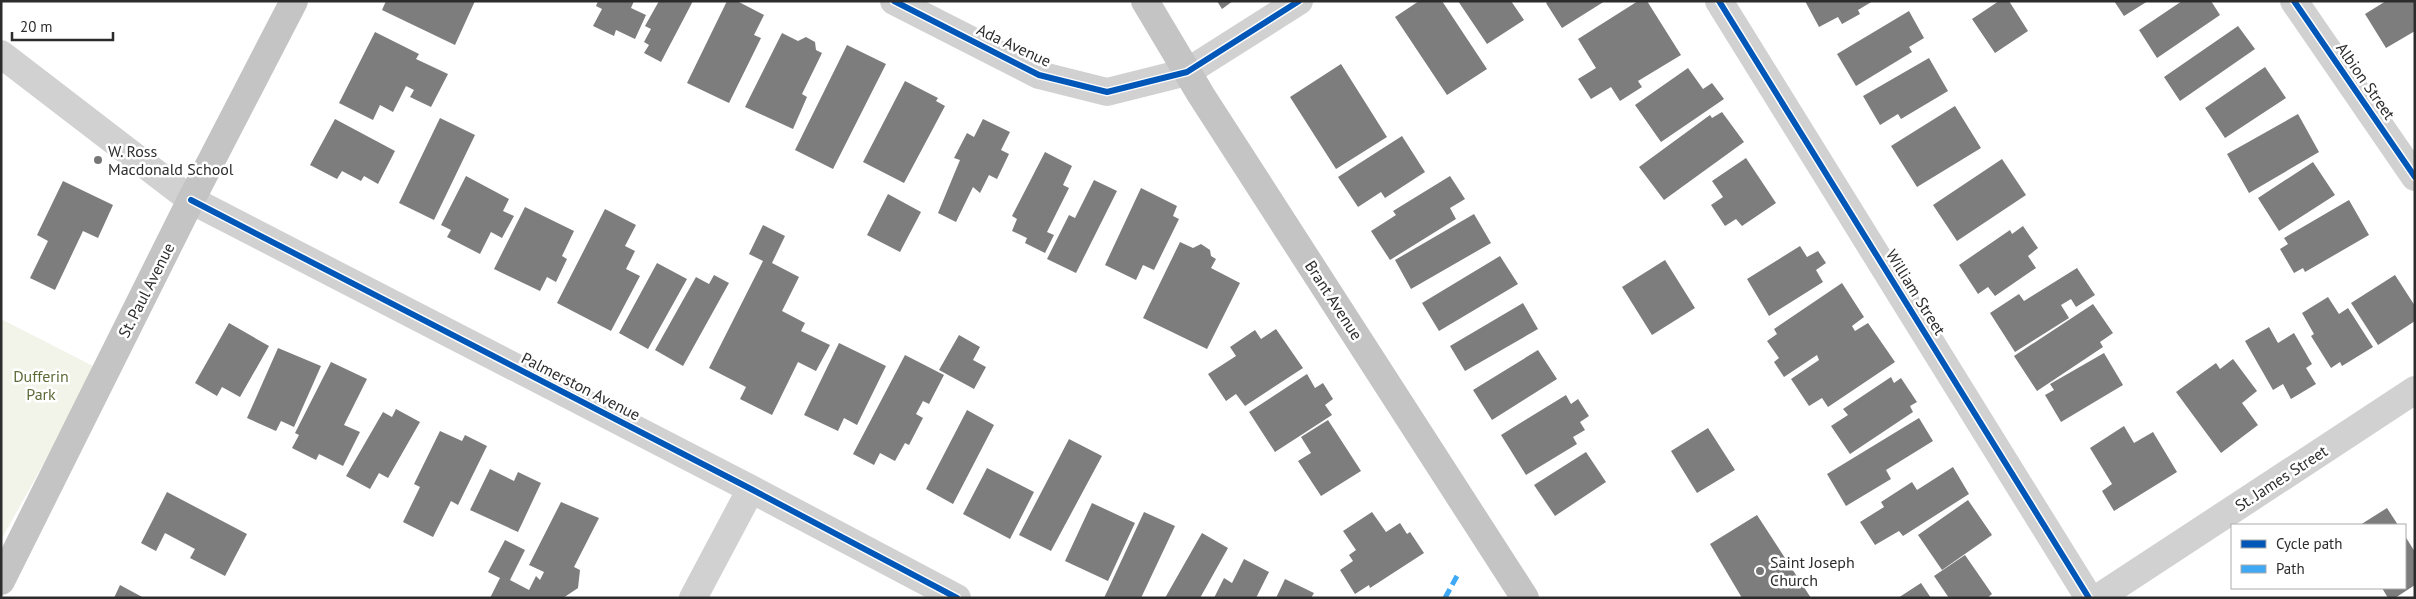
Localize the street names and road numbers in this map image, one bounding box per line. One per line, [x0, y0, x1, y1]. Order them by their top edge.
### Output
street label: Ada Avenue [974, 19, 1054, 71]
street label: Albion Street [2332, 39, 2400, 124]
street label: St. Paul Avenue [113, 239, 179, 341]
street label: William Street [1882, 245, 1951, 339]
street label: Brant Avenue [1301, 257, 1367, 343]
street label: Palmerston Avenue [518, 347, 644, 425]
street label: St. James Street [2231, 440, 2331, 515]

